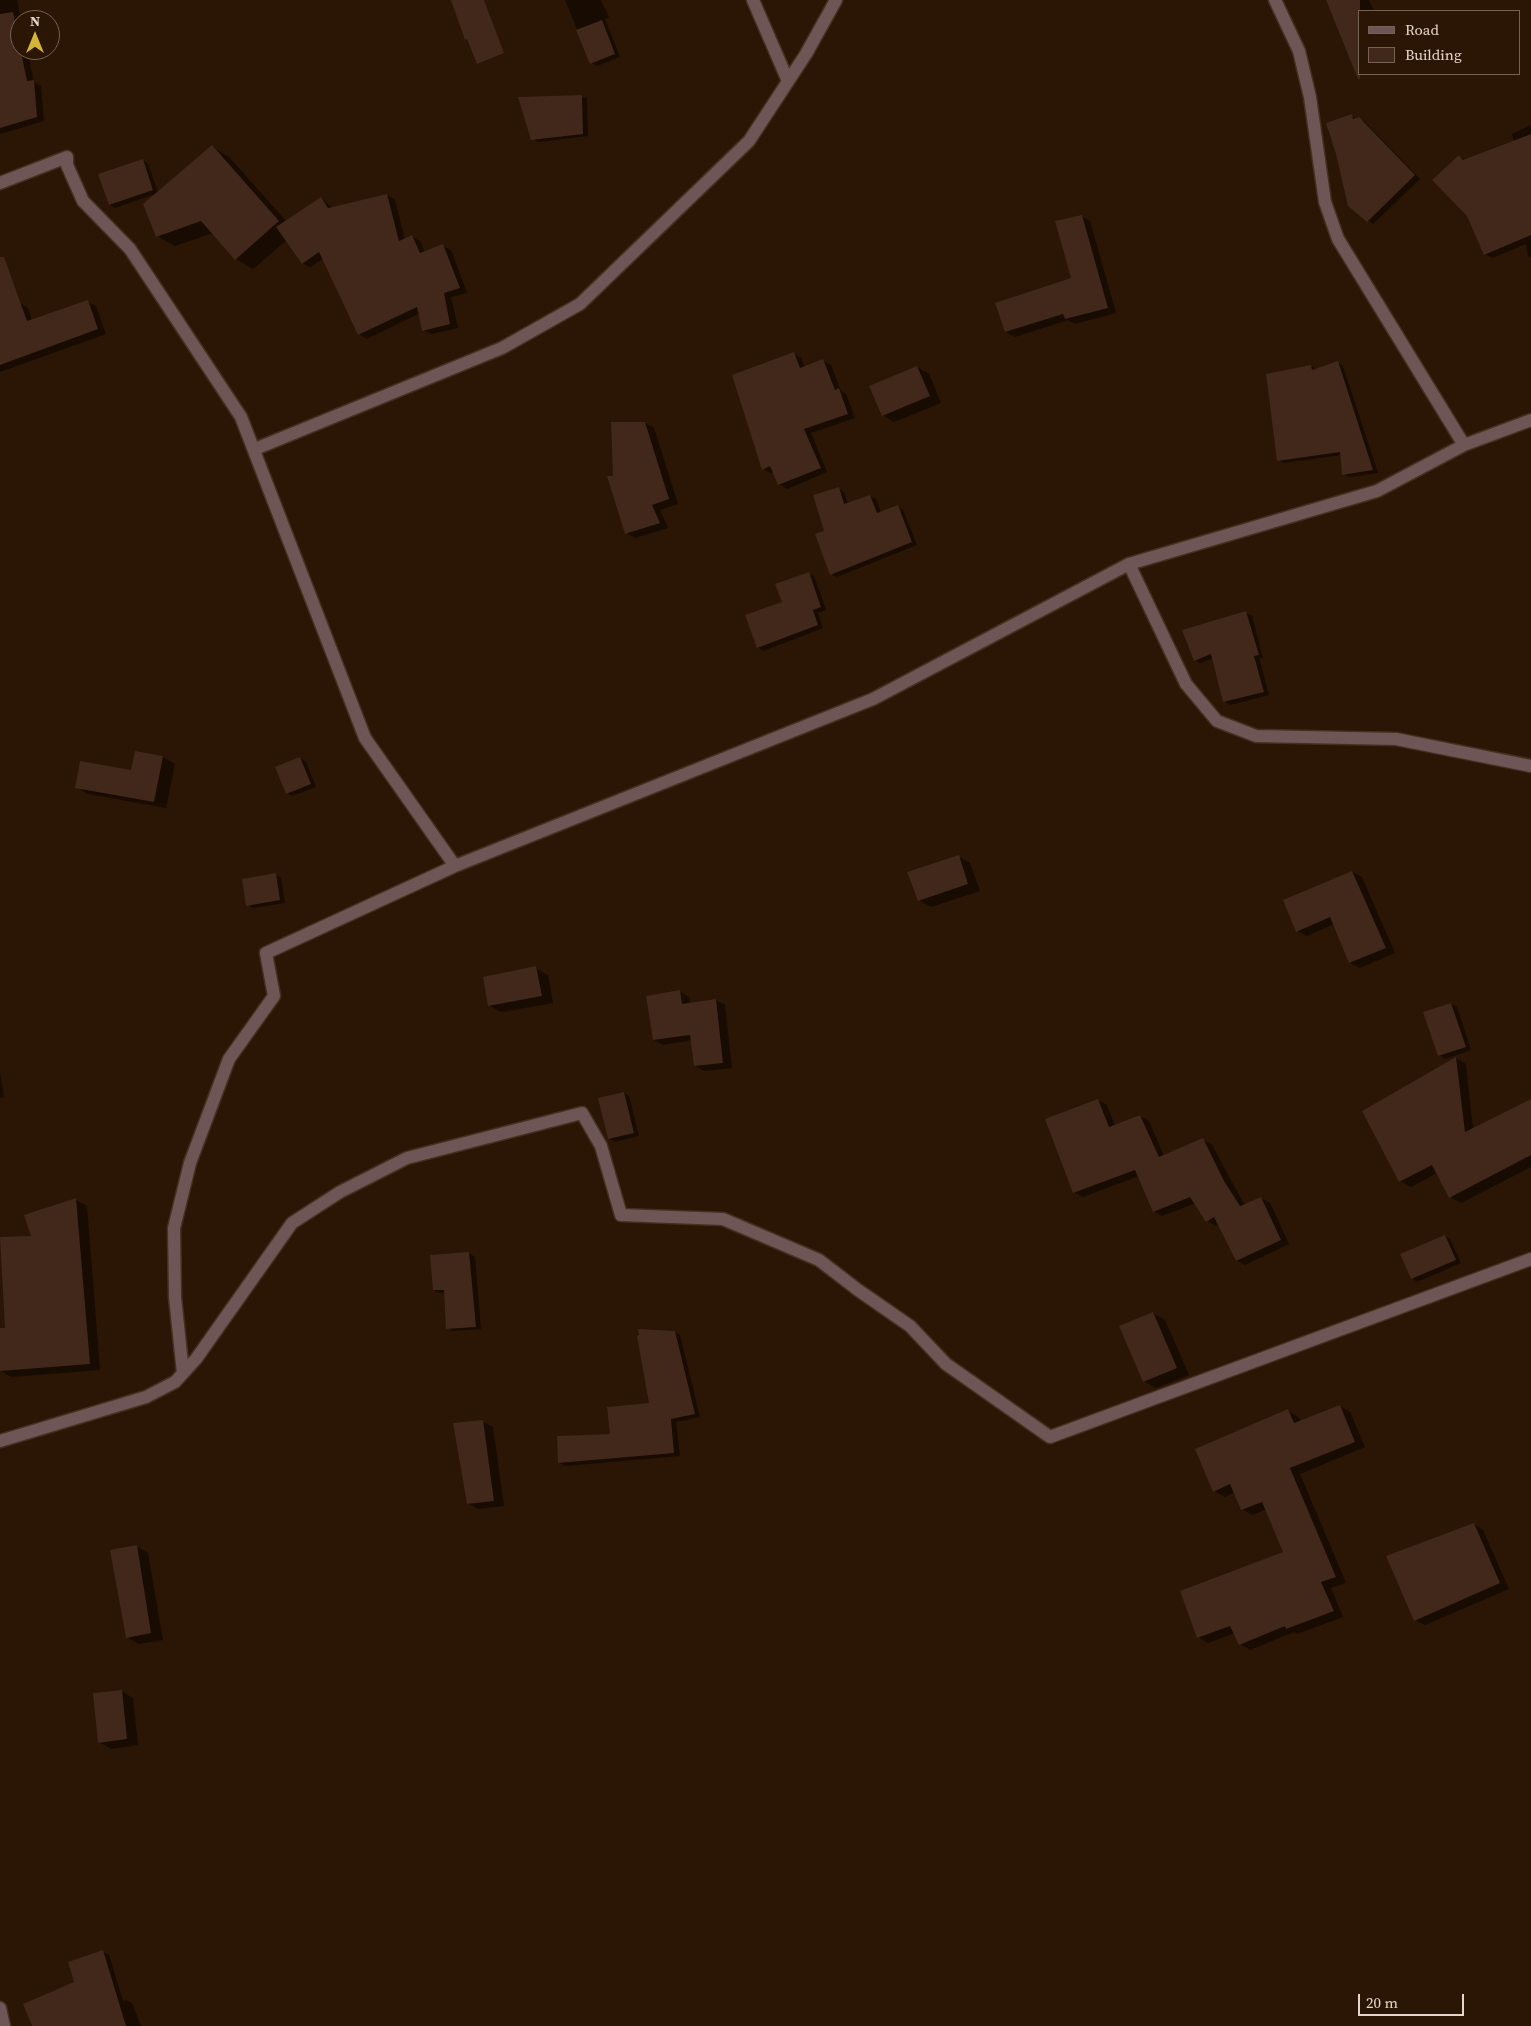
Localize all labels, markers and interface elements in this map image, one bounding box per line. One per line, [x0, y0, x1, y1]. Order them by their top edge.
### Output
north arrow [10, 10, 60, 60]
legend [1358, 10, 1521, 75]
text: N [30, 11, 40, 31]
text: Road [1405, 19, 1439, 40]
text: Building [1405, 44, 1462, 65]
scale bar [1361, 1984, 1467, 2016]
text: 20 m [1366, 1992, 1398, 2013]

